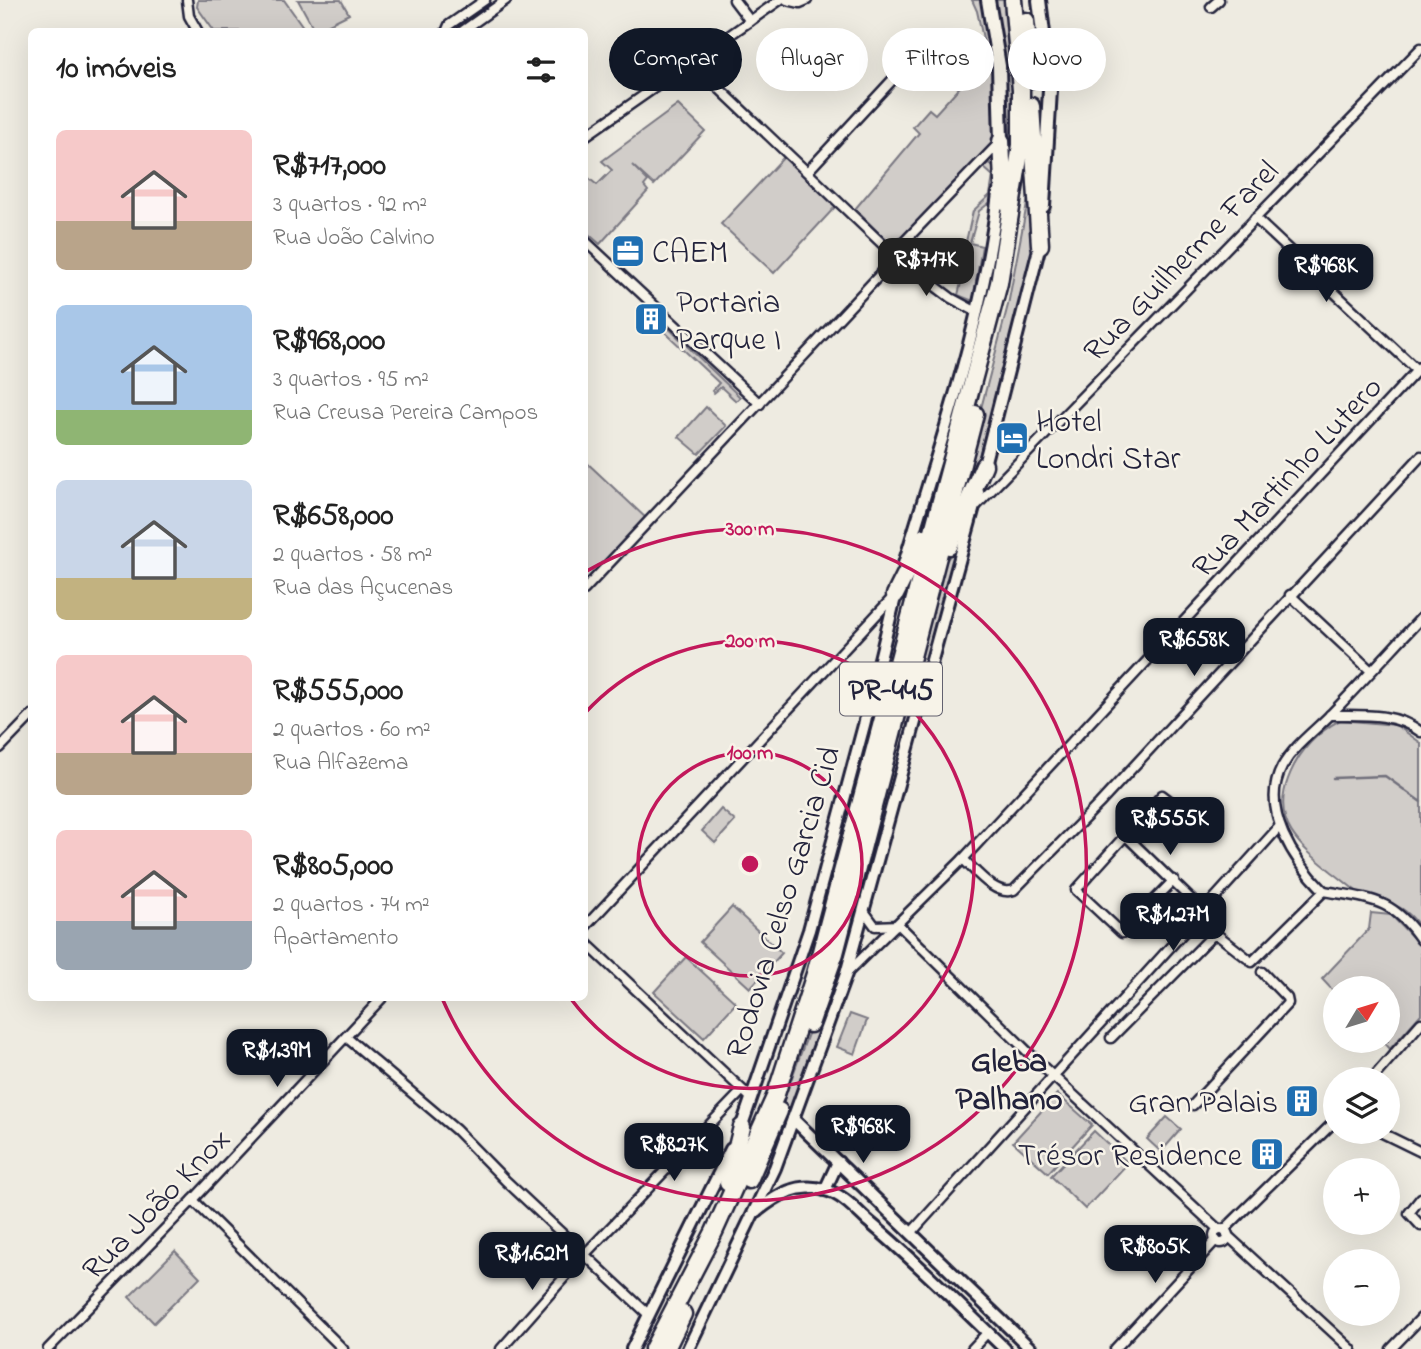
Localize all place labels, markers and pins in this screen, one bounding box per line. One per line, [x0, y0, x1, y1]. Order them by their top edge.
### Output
place label: CAEM [652, 231, 728, 278]
office icon: CAEM [609, 232, 647, 270]
pin: R$717K [869, 238, 983, 298]
pin: R$968K [1269, 244, 1383, 304]
place label: Portaria Parque I [676, 281, 781, 365]
building icon: Portaria Parque I [632, 300, 670, 338]
place label: Hotel Londri Star [1036, 400, 1180, 484]
hotel icon: Hotel Londri Star [993, 419, 1031, 457]
pin: R$658K [1137, 618, 1251, 678]
pin: R$555K [1113, 798, 1227, 857]
centre of rings [738, 852, 762, 876]
pin: R$1.27M [1108, 894, 1238, 953]
pin: R$1.39M [212, 1030, 342, 1089]
place label: Gran Palais [1128, 1081, 1278, 1128]
building icon: Gran Palais [1283, 1082, 1321, 1120]
pin: R$968K [806, 1106, 920, 1165]
pin: R$827K [617, 1124, 731, 1183]
place label: Trésor Residence [1018, 1134, 1243, 1181]
building icon: Trésor Residence [1248, 1135, 1286, 1173]
pin: R$805K [1098, 1226, 1212, 1285]
pin: R$1.62M [467, 1232, 597, 1292]

